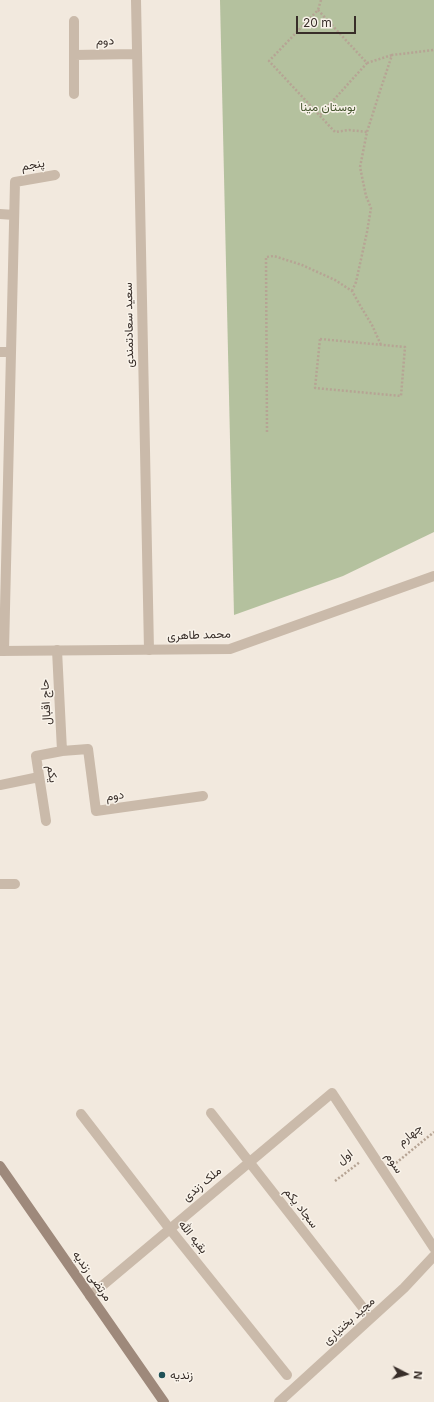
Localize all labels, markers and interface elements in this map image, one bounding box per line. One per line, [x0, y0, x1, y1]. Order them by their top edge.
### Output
scale bar [298, 8, 358, 34]
text: 20 m [303, 15, 332, 30]
street label: دوم [96, 34, 114, 48]
park label: بوستان مینا [300, 100, 356, 114]
street label: پنجم [20, 156, 46, 174]
street label: سعید سعادتمندی [121, 282, 137, 368]
street label: محمد طاهری [167, 627, 231, 643]
street label: حاج اقبال [38, 679, 54, 725]
street label: یکم [44, 764, 60, 784]
street label: دوم [105, 788, 125, 804]
street label: چهارم [395, 1121, 425, 1149]
street label: اول [334, 1146, 356, 1168]
street label: سوم [382, 1150, 406, 1176]
street label: ملک زندی [180, 1164, 224, 1204]
street label: سجاد یکم [281, 1185, 321, 1231]
street label: بقیه الله [175, 1217, 211, 1257]
street label: مرتضی زندیه [69, 1248, 115, 1304]
street label: مجید بختیاری [320, 1294, 378, 1348]
north arrow [386, 1354, 426, 1394]
place label: زندیه [170, 1368, 193, 1382]
marker: زندیه [157, 1370, 167, 1380]
text: N [411, 1370, 425, 1380]

